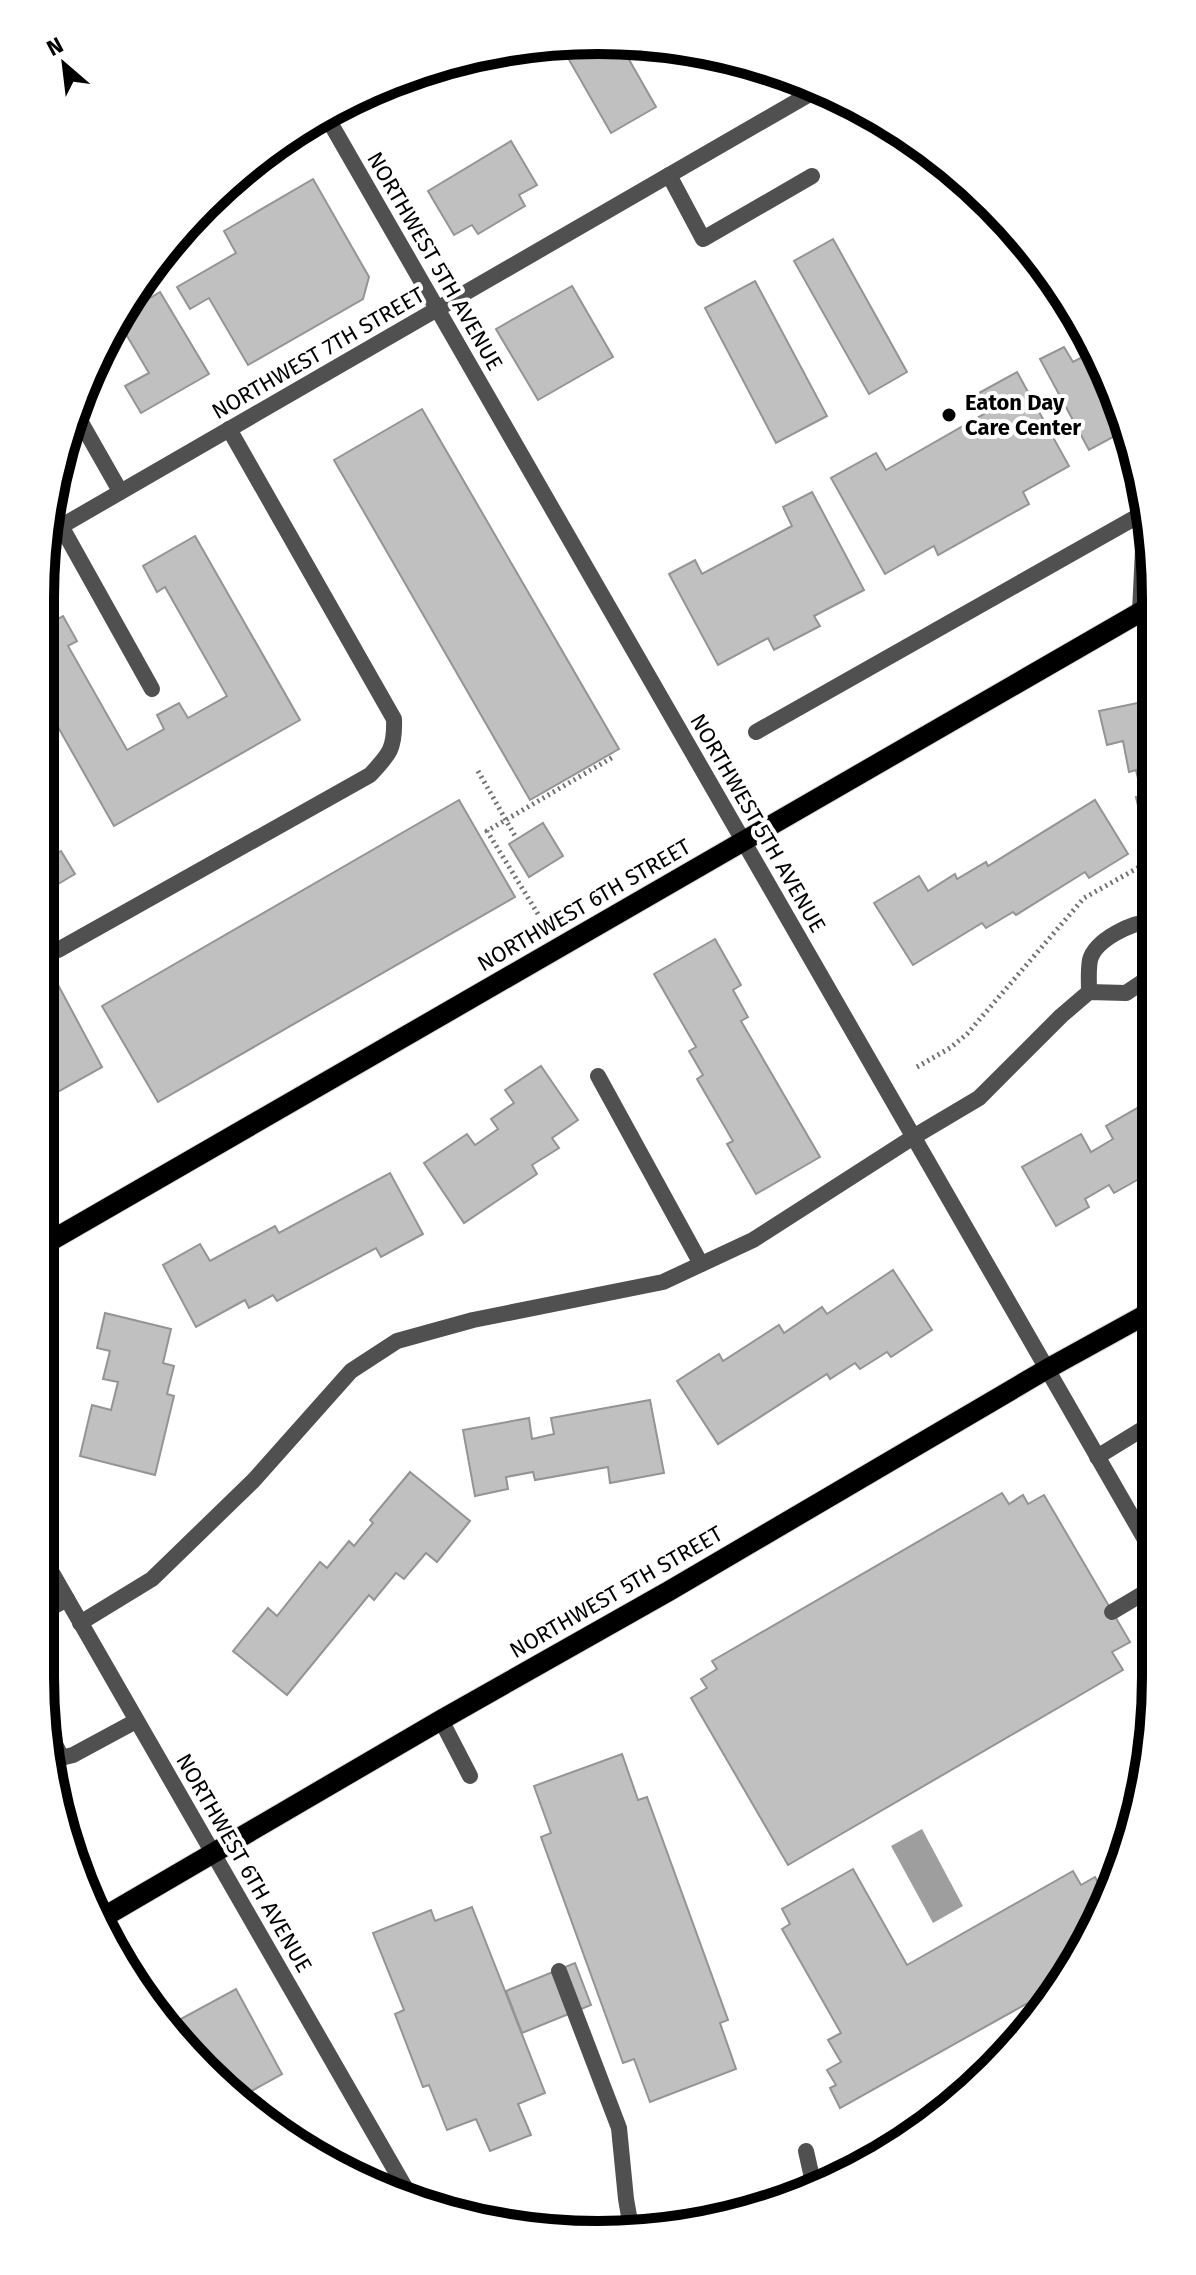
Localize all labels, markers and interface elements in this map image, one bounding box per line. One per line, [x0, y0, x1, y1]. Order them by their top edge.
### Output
north arrow [24, 24, 104, 104]
text: N [42, 31, 68, 62]
street label: NORTHWEST 5TH AVENUE [361, 147, 509, 375]
street label: NORTHWEST 7TH STREET [207, 281, 430, 425]
place label: Eaton Day Care Center [965, 389, 1081, 441]
marker: Eaton Day Care Center [940, 406, 958, 424]
street label: NORTHWEST 5TH AVENUE [684, 709, 832, 937]
street label: NORTHWEST 6TH STREET [473, 833, 696, 977]
street label: NORTHWEST 5TH STREET [505, 1520, 728, 1664]
street label: NORTHWEST 6TH AVENUE [170, 1749, 318, 1977]

